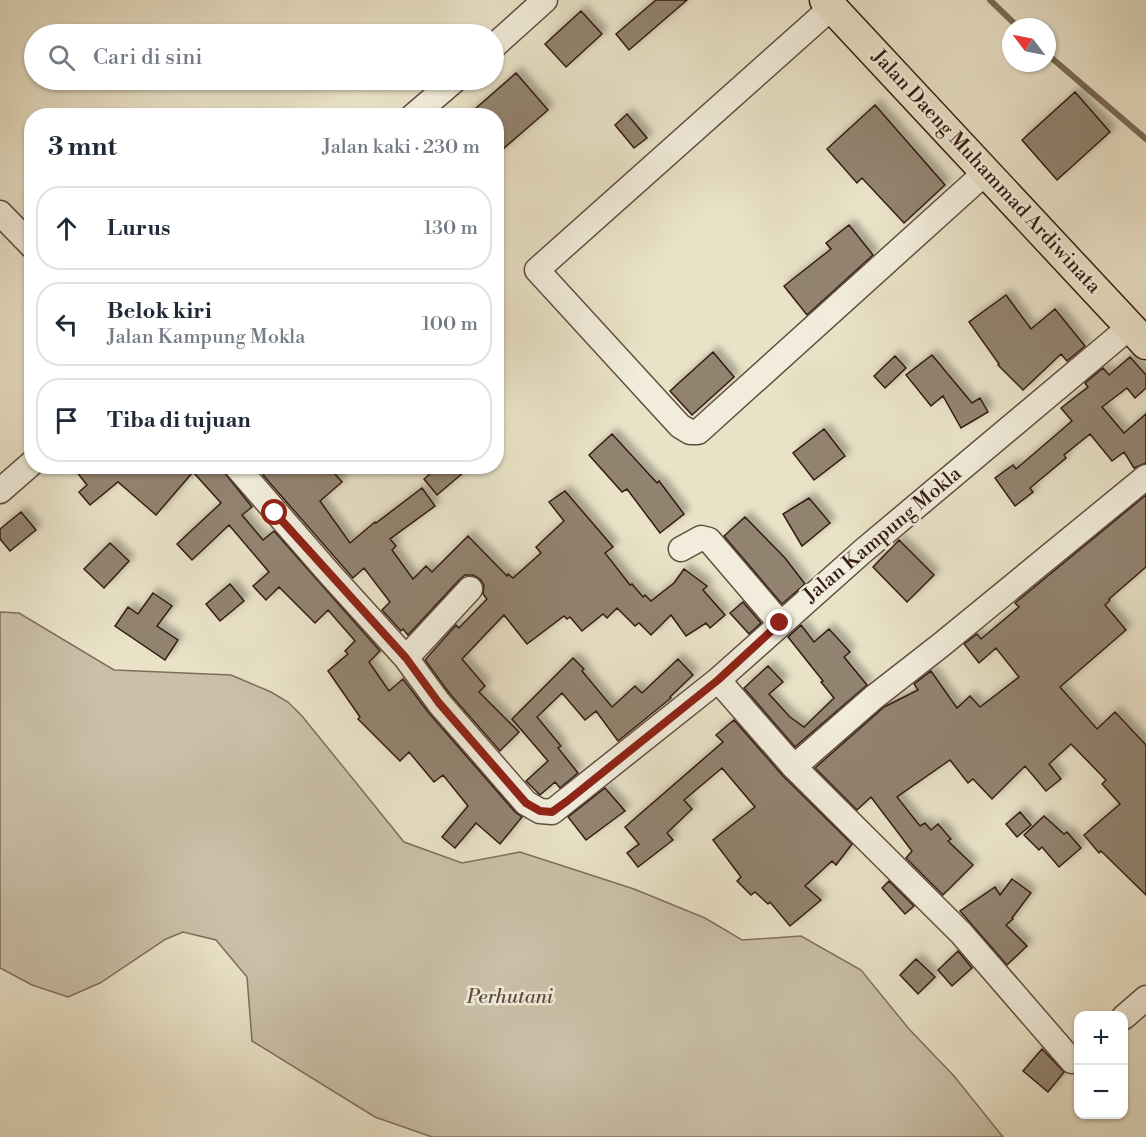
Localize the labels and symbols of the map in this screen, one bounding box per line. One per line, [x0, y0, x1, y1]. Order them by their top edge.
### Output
north arrow [1002, 18, 1056, 72]
street label: Jalan Daeng Muhammad Ardiwinata [865, 44, 1106, 300]
street label: Jalan Kampung Mokla [798, 461, 968, 609]
route start [261, 499, 287, 525]
route end [766, 609, 792, 635]
park label: Perhutani [466, 985, 554, 1010]

